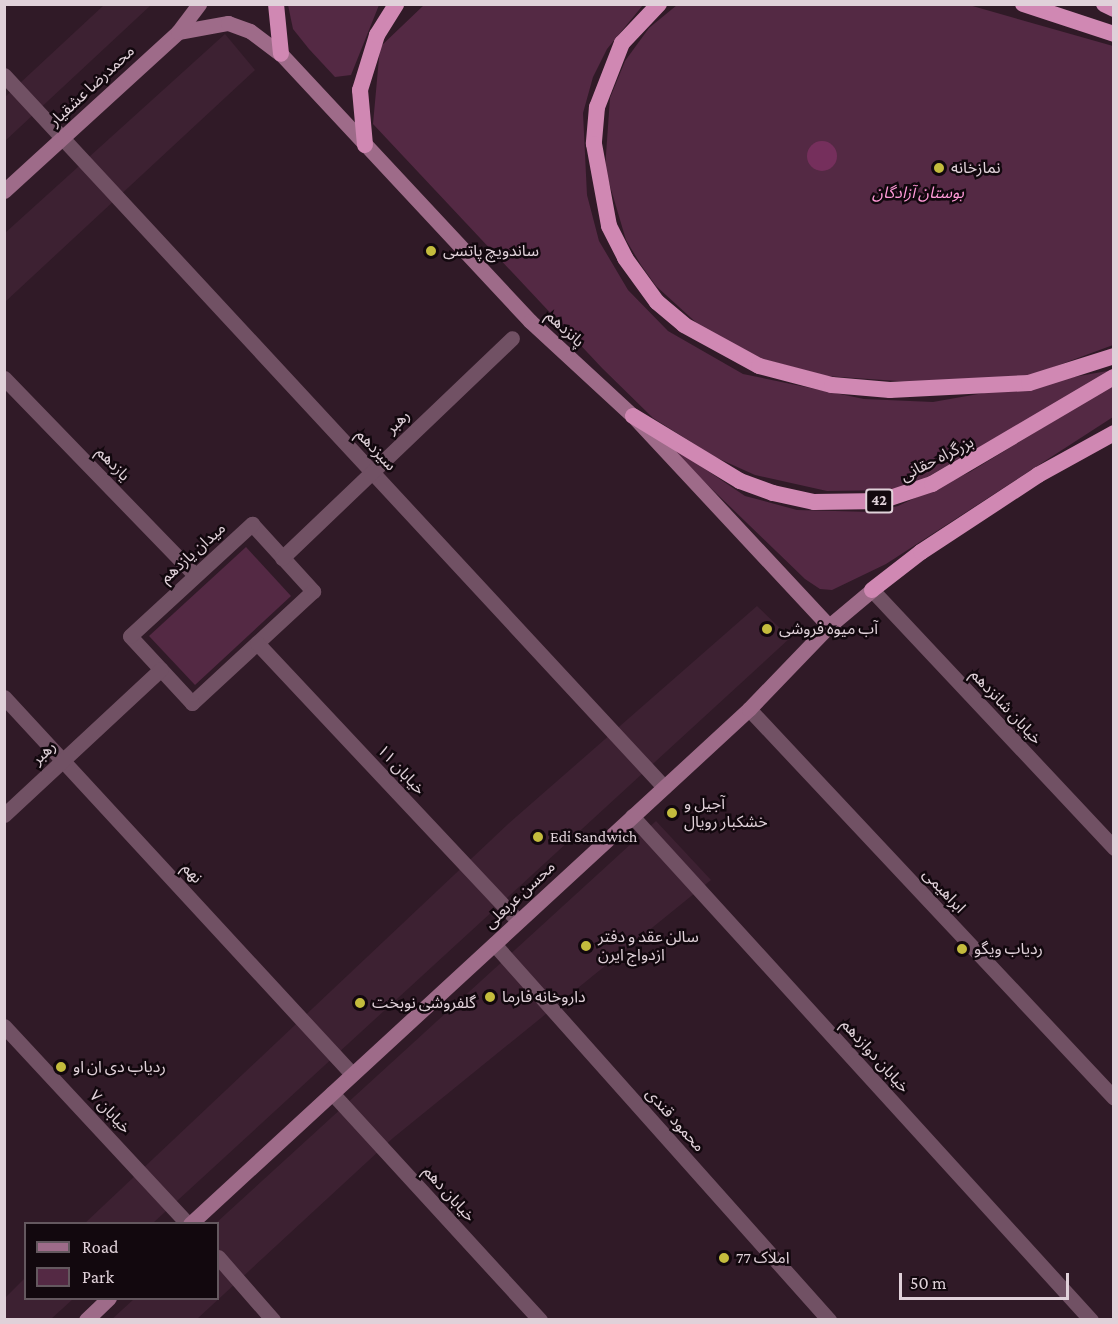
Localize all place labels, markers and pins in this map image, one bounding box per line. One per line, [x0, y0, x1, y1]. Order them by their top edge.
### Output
place label: نمازخانه [951, 158, 1001, 178]
marker: نمازخانه [932, 161, 946, 175]
place label: ساندویچ پاتسی [443, 241, 539, 261]
marker: ساندویچ پاتسی [424, 244, 438, 258]
place label: آب میوه فروشی [779, 619, 878, 639]
marker: آب میوه فروشی [760, 622, 774, 636]
place label: آجیل و خشکبار رویال [684, 794, 768, 832]
marker: آجیل و خشکبار رویال [665, 806, 679, 820]
place label: Edi Sandwich [550, 827, 637, 847]
marker: Edi Sandwich [531, 830, 545, 844]
place label: سالن عقد و دفتر ازدواج ایرن [598, 927, 699, 965]
marker: سالن عقد و دفتر ازدواج ایرن [579, 939, 593, 953]
place label: ردیاب ویگو [974, 939, 1043, 959]
marker: ردیاب ویگو [955, 942, 969, 956]
place label: داروخانه فارما [502, 987, 586, 1007]
marker: داروخانه فارما [483, 990, 497, 1004]
place label: گلفروشی نوبخت [372, 993, 476, 1013]
marker: گلفروشی نوبخت [353, 996, 367, 1010]
place label: ردیاب دی ان او [73, 1057, 166, 1077]
marker: ردیاب دی ان او [54, 1060, 68, 1074]
place label: املاک 77 [736, 1248, 790, 1268]
marker: املاک 77 [717, 1251, 731, 1265]

